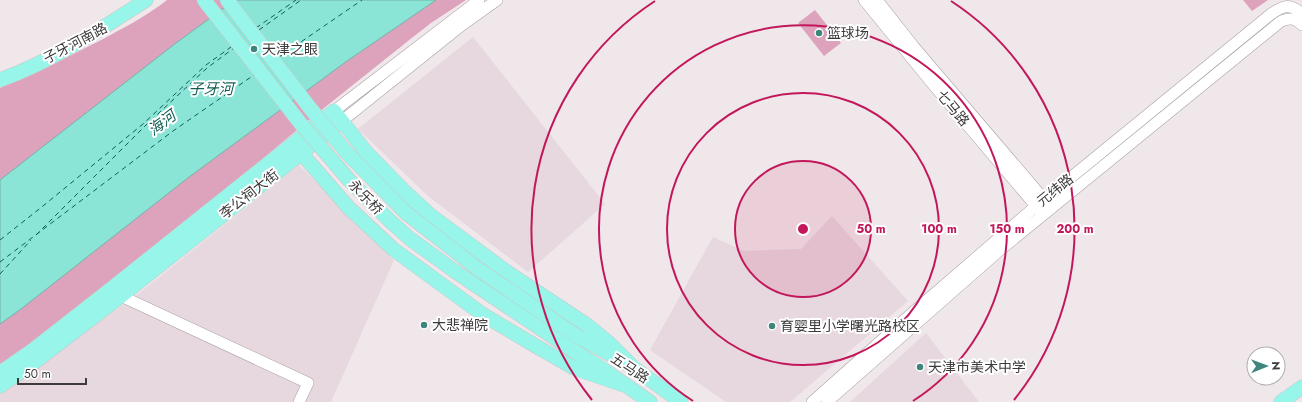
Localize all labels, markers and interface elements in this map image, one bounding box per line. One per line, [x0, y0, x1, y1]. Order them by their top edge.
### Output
street label: 子牙河南路 [39, 18, 111, 68]
place label: 篮球场 [827, 23, 869, 43]
marker: 篮球场 [814, 28, 824, 38]
place label: 天津之眼 [262, 39, 318, 59]
marker: 天津之眼 [249, 44, 259, 54]
water label: 子牙河 [188, 78, 236, 100]
street label: 七马路 [932, 85, 974, 131]
water label: 海河 [143, 103, 183, 141]
street label: 李公祠大街 [215, 165, 283, 223]
street label: 元纬路 [1032, 169, 1078, 211]
street label: 永乐桥 [344, 175, 388, 219]
text: 50 m [856, 220, 886, 238]
text: 100 m [921, 220, 957, 238]
text: 150 m [989, 220, 1025, 238]
text: 200 m [1056, 220, 1094, 238]
centre of rings [796, 222, 810, 236]
place label: 大悲禅院 [432, 315, 488, 335]
place label: 育婴里小学曙光路校区 [780, 316, 920, 336]
marker: 大悲禅院 [419, 320, 429, 330]
marker: 育婴里小学曙光路校区 [767, 321, 777, 331]
north arrow [1246, 346, 1286, 386]
street label: 五马路 [607, 348, 653, 388]
place label: 天津市美术中学 [928, 357, 1026, 377]
scale bar [18, 360, 86, 386]
text: N [1268, 361, 1284, 370]
marker: 天津市美术中学 [915, 362, 925, 372]
text: 50 m [24, 365, 51, 383]

